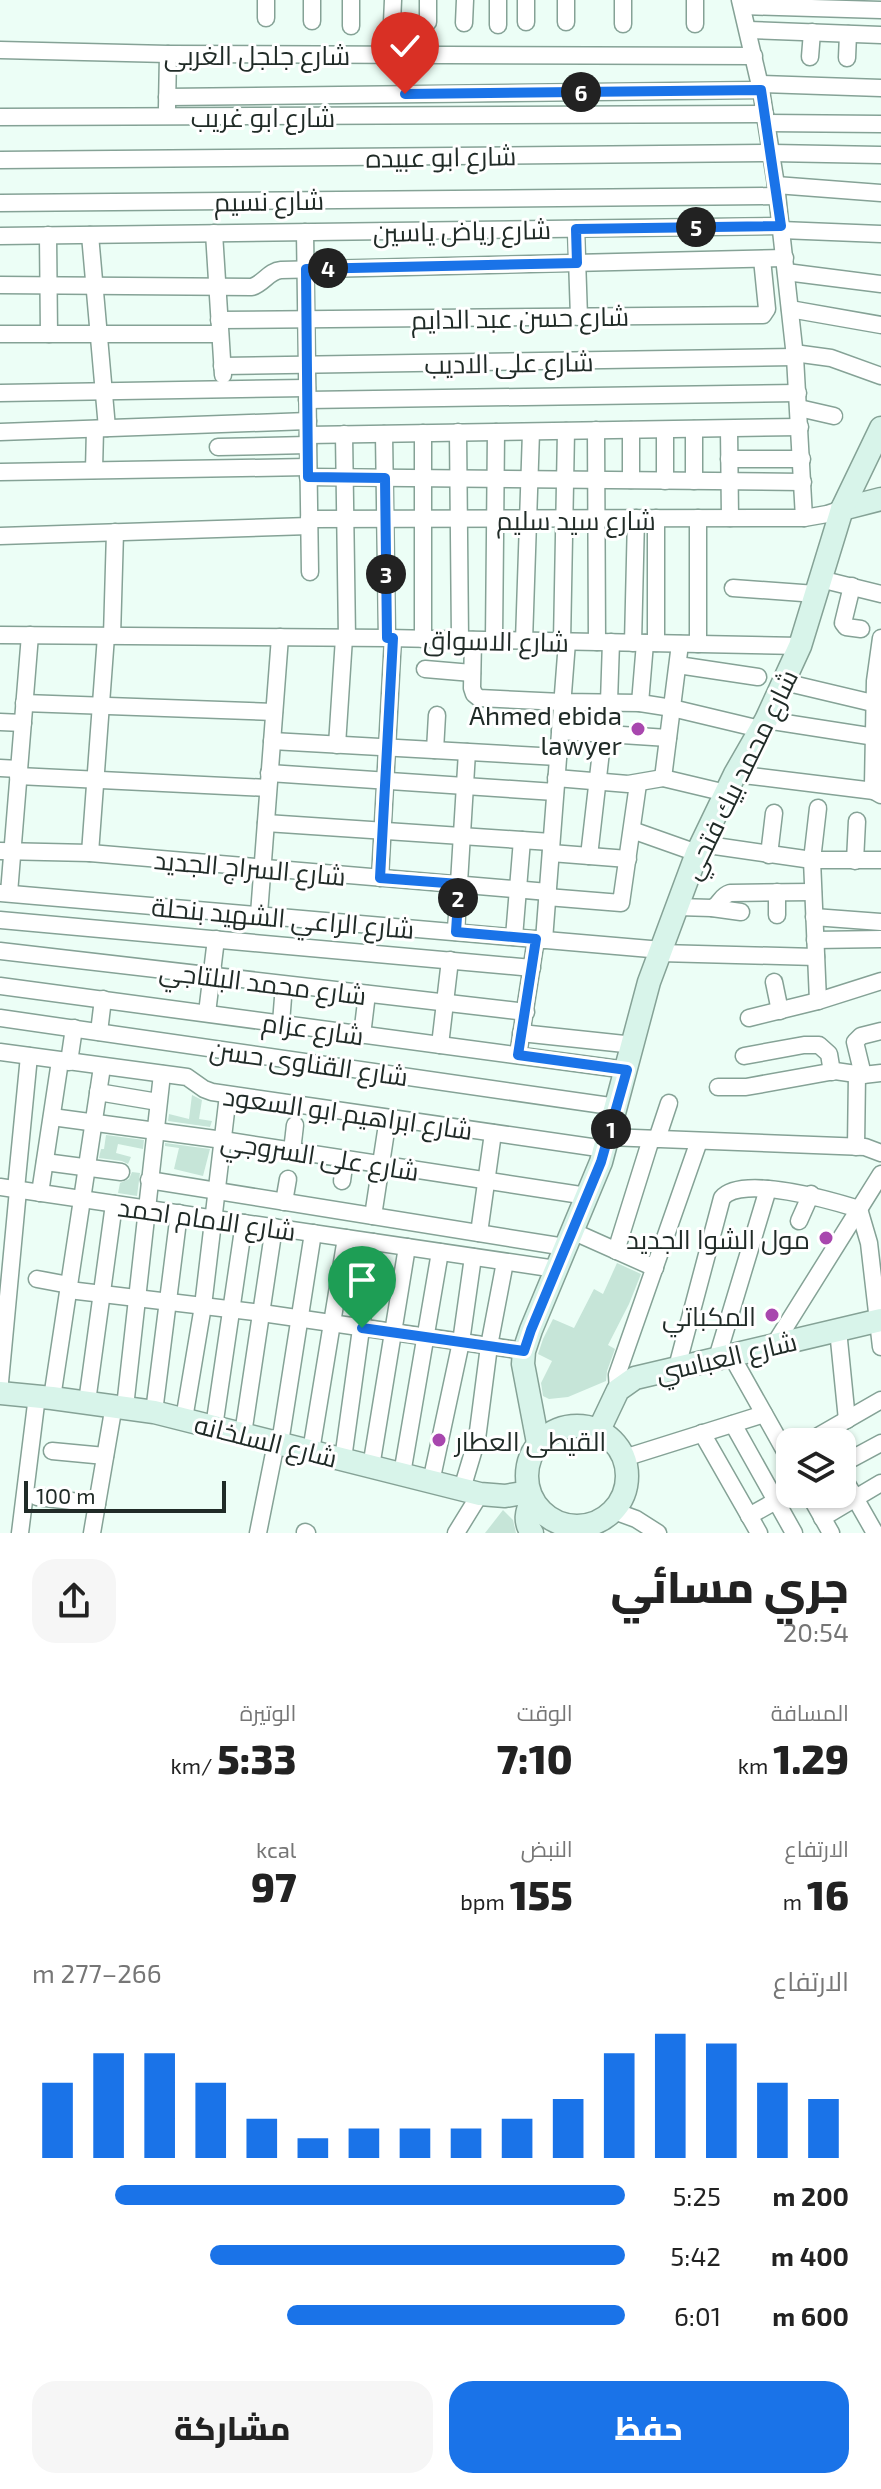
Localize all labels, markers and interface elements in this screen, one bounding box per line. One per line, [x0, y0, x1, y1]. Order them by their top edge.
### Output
pin [371, 12, 439, 94]
icon: check [383, 24, 427, 68]
street label: شارع جلجل الغربى [164, 39, 350, 73]
pin: 6 [561, 72, 601, 112]
text: 6 [575, 79, 587, 105]
street label: شارع ابو غريب [191, 101, 335, 135]
street label: شارع ابو عبيده [365, 139, 517, 176]
street label: شارع نسيم [214, 184, 324, 220]
pin: 5 [676, 207, 716, 247]
street label: شارع رياض ياسين [373, 213, 552, 250]
text: 5 [690, 214, 702, 240]
pin: 4 [308, 248, 348, 288]
text: 4 [321, 255, 335, 281]
street label: شارع حسن عبد الدايم [411, 300, 629, 338]
street label: شارع على الاديب [424, 345, 594, 382]
street label: شارع سيد سليم [496, 504, 656, 539]
pin: 3 [366, 554, 406, 594]
text: 3 [380, 561, 392, 587]
street label: شارع الاسواق [423, 623, 569, 660]
street label: شارع محمد بيك فتحي [675, 664, 810, 887]
place label: Ahmed ebida lawyer [469, 699, 622, 760]
marker: Ahmed ebida lawyer [629, 720, 647, 738]
street label: شارع السراج الجديد [153, 843, 347, 894]
pin: 2 [438, 878, 478, 918]
text: 2 [452, 885, 464, 911]
street label: شارع الراعي الشهيد بنحلة [150, 890, 416, 951]
street label: شارع محمد البلتاجي [157, 954, 368, 1017]
street label: شارع عزام [259, 1006, 366, 1054]
street label: شارع القناوى حسن [207, 1033, 410, 1094]
street label: شارع ابراهيم ابو السعود [221, 1079, 475, 1149]
pin: 1 [591, 1109, 631, 1149]
text: 1 [606, 1116, 616, 1142]
street label: شارع على السروجي [218, 1124, 421, 1193]
street label: شارع الامام احمد [116, 1190, 298, 1250]
place label: مول الشوا الجديد [626, 1223, 810, 1255]
marker: مول الشوا الجديد [817, 1229, 835, 1247]
pin [328, 1246, 396, 1328]
icon: arrive [340, 1258, 384, 1302]
place label: المكباتي [662, 1300, 756, 1338]
marker: المكباتي [763, 1306, 781, 1324]
street label: شارع العباسي [652, 1325, 801, 1392]
street label: شارع السلخانه [191, 1407, 341, 1476]
place label: القيطى العطار [453, 1425, 606, 1458]
map controls [776, 1428, 856, 1508]
button: layers [776, 1428, 856, 1508]
marker: القيطى العطار [430, 1431, 448, 1449]
scale bar [24, 1477, 226, 1513]
text: 100 m [36, 1482, 95, 1508]
button: share [32, 1559, 116, 1643]
text: جري مسائي [611, 1559, 849, 1612]
text: 20:54 [783, 1616, 849, 1647]
text: الوتيرة [240, 1699, 296, 1725]
text: الوقت [517, 1699, 573, 1725]
text: المسافة [771, 1699, 849, 1725]
text: 5:33 [217, 1734, 296, 1782]
text: 7:10 [497, 1734, 573, 1782]
text: 1.29 [773, 1734, 849, 1782]
text: /km [171, 1752, 217, 1778]
text: km [738, 1752, 773, 1778]
text: النبض [521, 1835, 573, 1861]
text: الارتفاع [785, 1835, 849, 1861]
text: kcal [256, 1836, 296, 1862]
text: 97 [251, 1862, 296, 1910]
text: 155 [510, 1870, 573, 1918]
text: 16 [807, 1870, 849, 1918]
text: bpm [460, 1888, 510, 1914]
text: m [783, 1888, 807, 1914]
text: 266–277 m [32, 1957, 162, 1988]
text: الارتفاع [773, 1965, 849, 1996]
text: 5:25 [672, 2180, 721, 2211]
text: 200 m [773, 2180, 849, 2211]
text: 5:42 [670, 2240, 721, 2271]
text: 400 m [771, 2240, 849, 2271]
text: 6:01 [674, 2300, 721, 2331]
text: 600 m [772, 2300, 849, 2331]
button: مشاركة [32, 2381, 433, 2473]
button: حفظ [449, 2381, 849, 2473]

